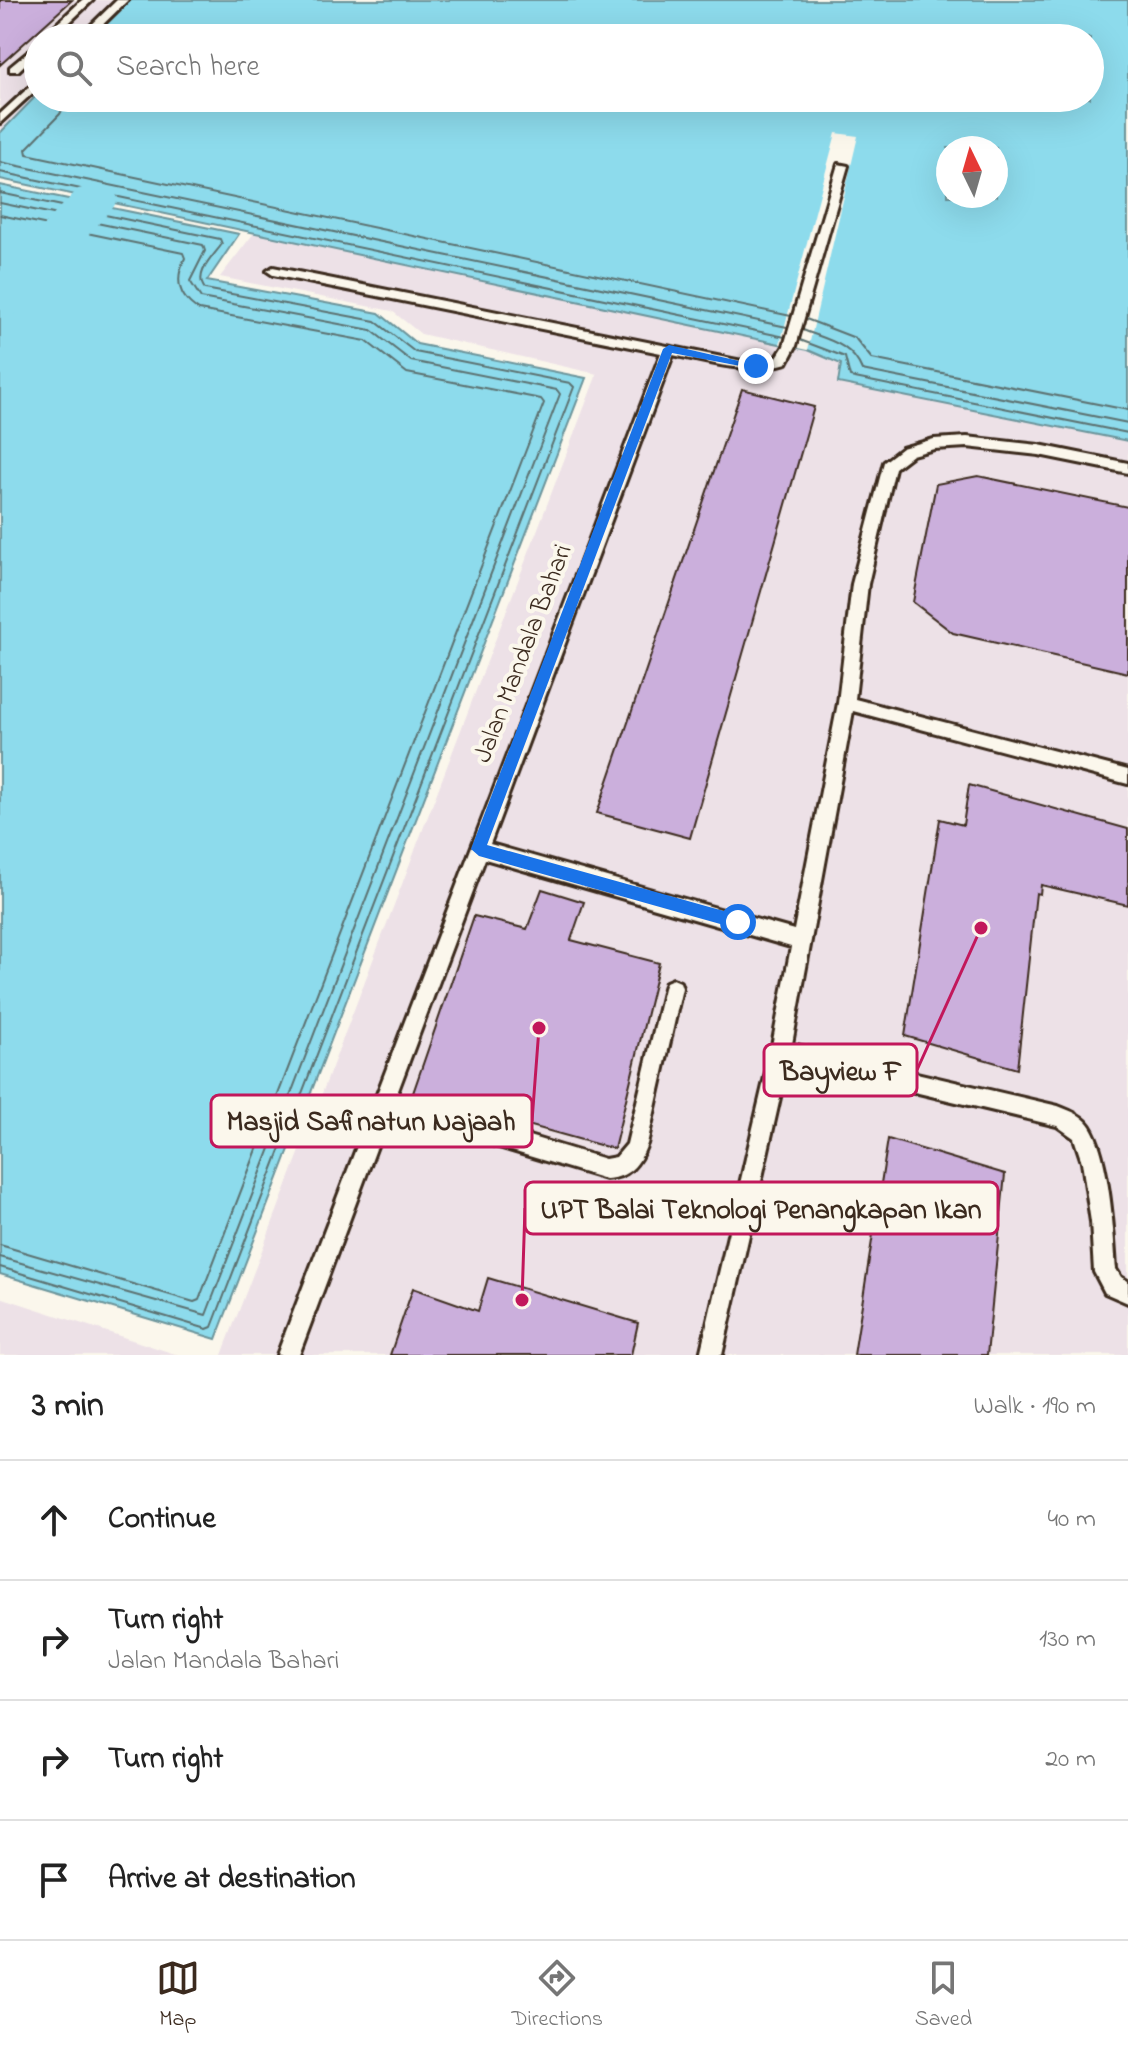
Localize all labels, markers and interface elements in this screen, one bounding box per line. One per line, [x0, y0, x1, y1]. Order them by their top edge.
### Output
search box [24, 24, 1104, 112]
icon: search [52, 46, 96, 90]
text: Search here [116, 46, 260, 90]
north arrow [936, 136, 1008, 208]
route end [738, 348, 774, 384]
street label: Jalan Mandala Bahari [465, 539, 583, 769]
route start [720, 904, 756, 940]
callout: Bayview F [764, 1044, 917, 1096]
text: Bayview F [778, 1053, 903, 1094]
callout: Masjid Safinatun Najaah [211, 1095, 532, 1147]
text: Masjid Safinatun Najaah [226, 1103, 516, 1144]
callout: UPT Balai Teknologi Penangkapan Ikan [525, 1182, 998, 1234]
text: UPT Balai Teknologi Penangkapan Ikan [541, 1191, 982, 1233]
text: 3 min [32, 1382, 104, 1432]
text: Walk · 190 m [974, 1388, 1096, 1426]
icon: ahead [32, 1498, 76, 1542]
text: Continue [108, 1498, 216, 1542]
text: 40 m [1047, 1501, 1096, 1539]
text: Turn right [108, 1599, 223, 1643]
icon: right [32, 1618, 76, 1662]
text: 130 m [1039, 1621, 1096, 1659]
text: Jalan Mandala Bahari [108, 1643, 339, 1681]
icon: right [32, 1738, 76, 1782]
text: Turn right [108, 1738, 223, 1782]
text: 20 m [1045, 1741, 1096, 1779]
icon: arrive [32, 1858, 76, 1902]
text: Arrive at destination [108, 1858, 356, 1902]
tab: Map [156, 1956, 200, 2036]
tab: Directions [512, 1956, 603, 2036]
tab: Saved [915, 1956, 972, 2036]

